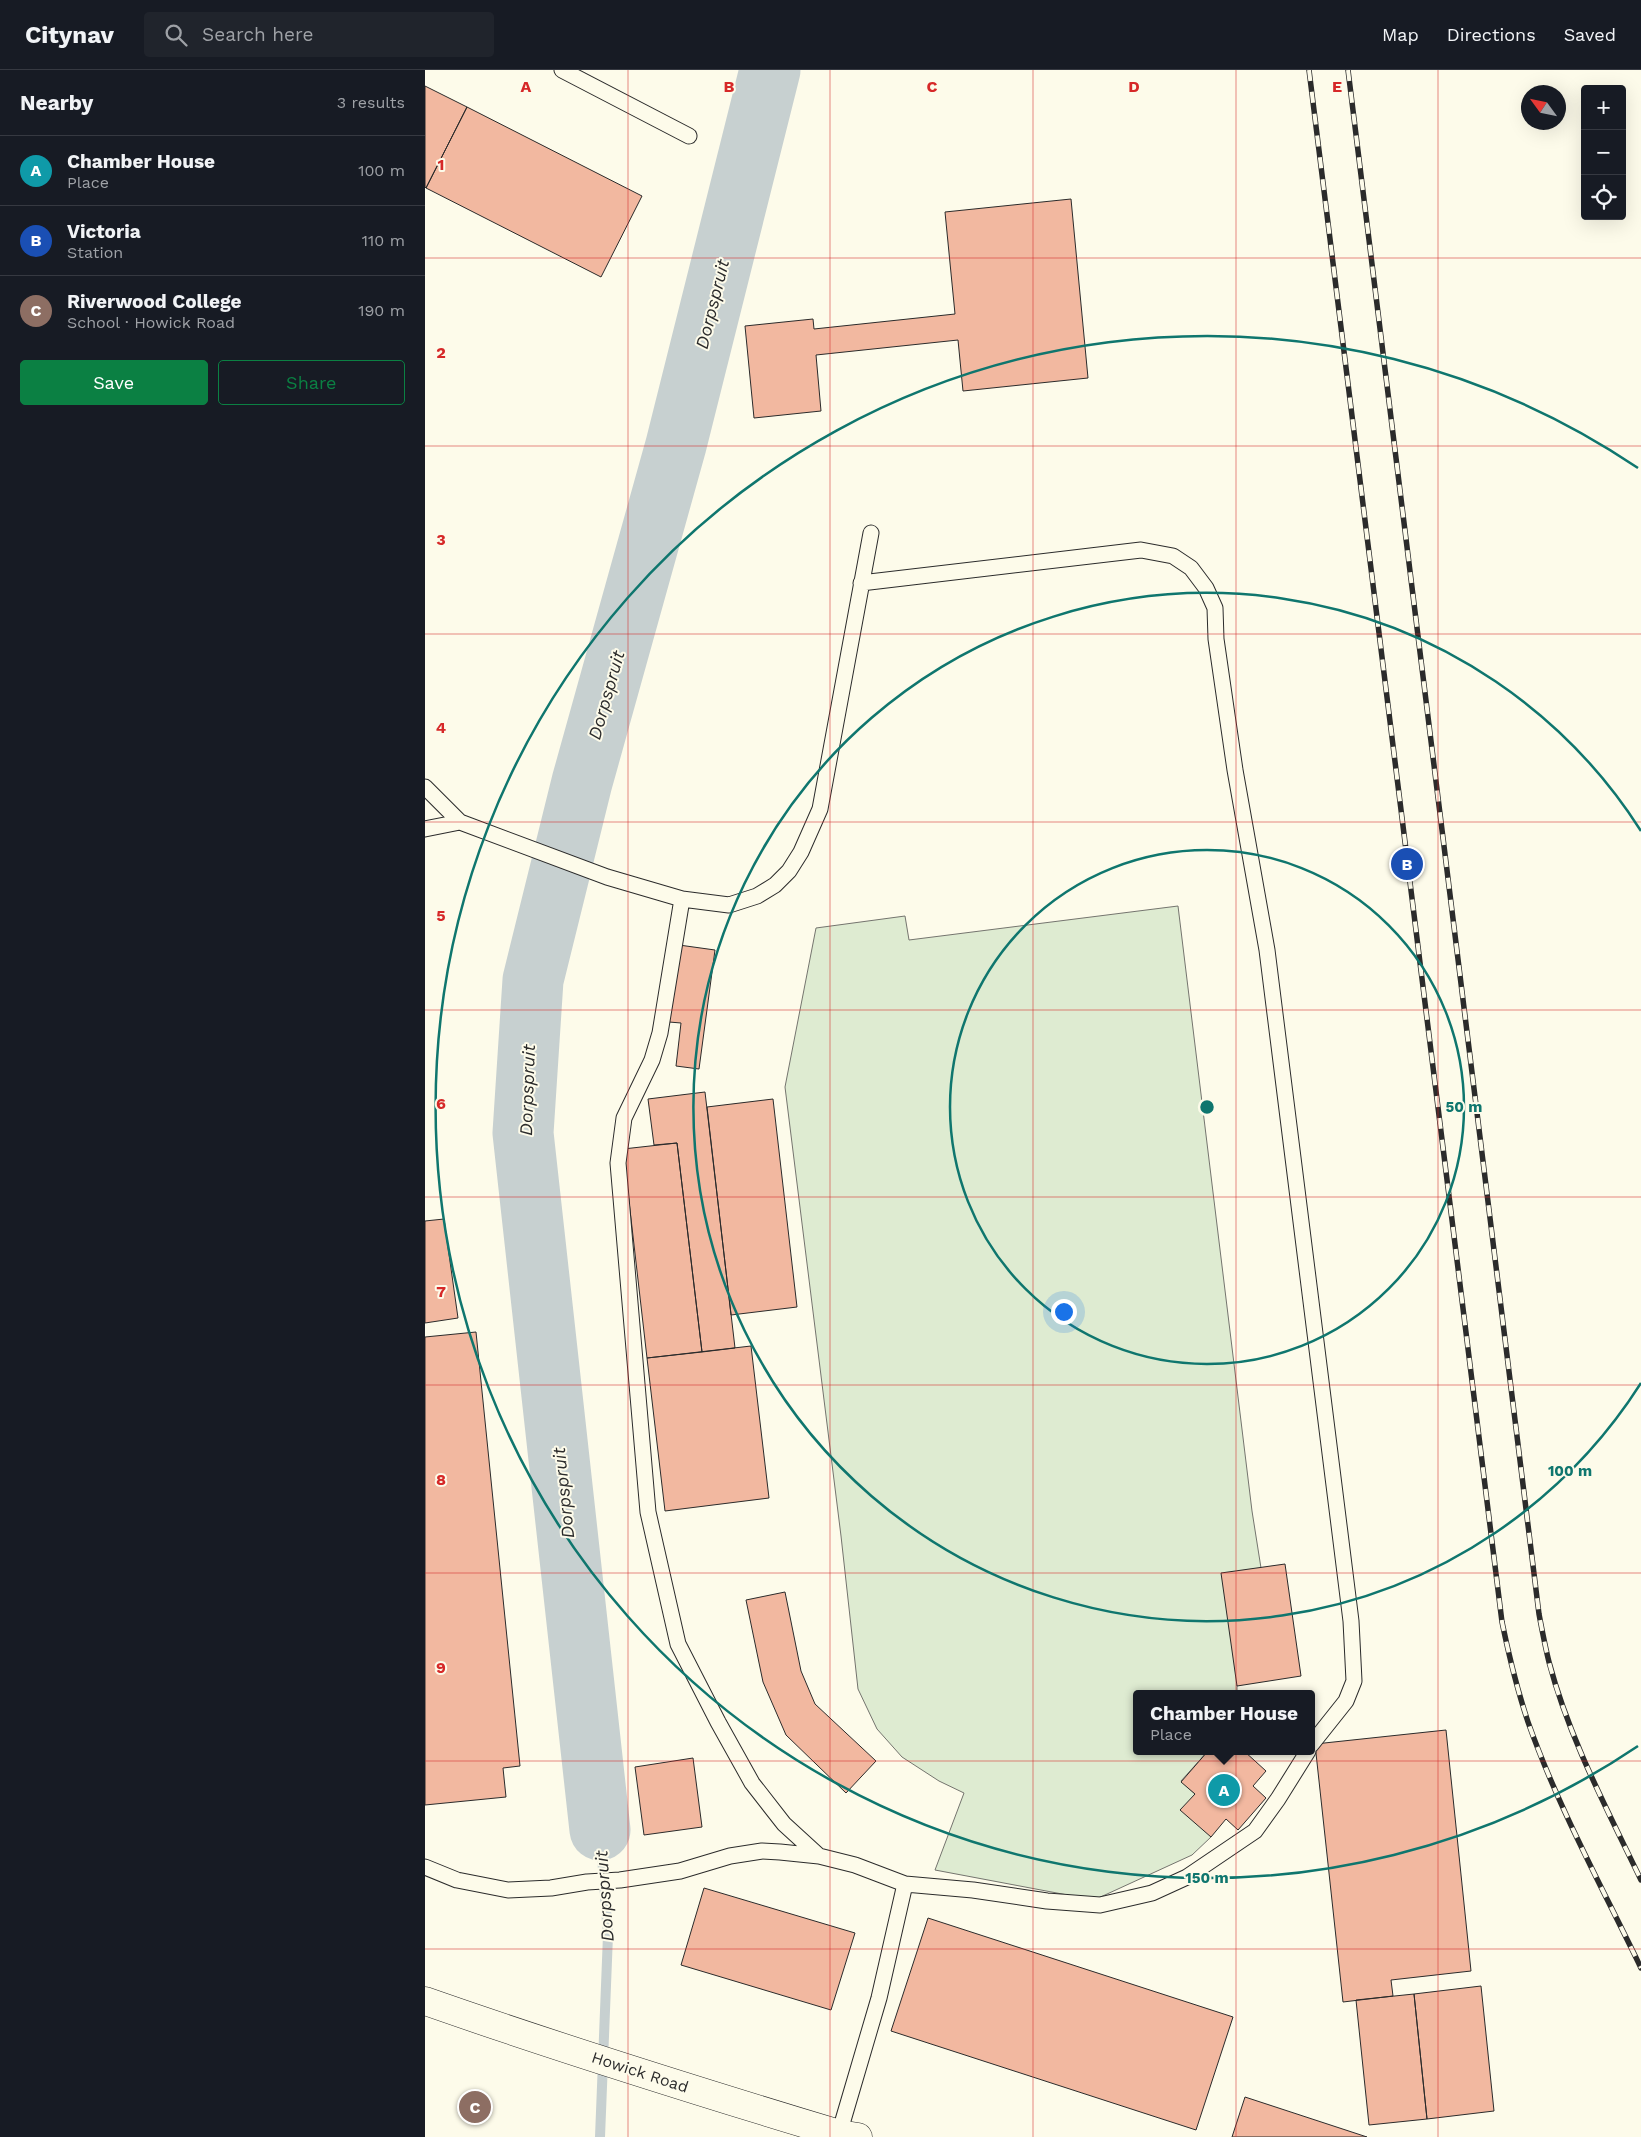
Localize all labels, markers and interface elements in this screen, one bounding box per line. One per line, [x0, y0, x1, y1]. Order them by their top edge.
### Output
search box [144, 12, 494, 57]
text: Citynav [25, 21, 114, 49]
icon: search [162, 21, 190, 49]
text: Search here [202, 23, 313, 46]
text: Map [1382, 24, 1419, 45]
text: Directions [1447, 24, 1536, 45]
text: Saved [1564, 24, 1616, 45]
text: A [521, 77, 532, 96]
text: B [724, 77, 735, 96]
text: C [927, 77, 938, 96]
text: D [1128, 77, 1140, 96]
text: E [1332, 77, 1342, 96]
north arrow [1521, 85, 1566, 130]
map controls [1581, 85, 1626, 220]
button: + [1581, 85, 1626, 130]
text: Nearby [20, 90, 93, 115]
text: 3 results [337, 93, 405, 112]
button: − [1581, 130, 1626, 175]
text: Chamber House [67, 150, 215, 173]
text: 1 [438, 155, 444, 174]
text: A [31, 161, 41, 180]
text: 100 m [358, 161, 405, 180]
text: Place [67, 173, 109, 192]
button: locate [1581, 175, 1626, 220]
text: Victoria [67, 220, 141, 243]
text: B [31, 231, 41, 250]
text: 110 m [362, 231, 405, 250]
text: Station [67, 243, 123, 262]
water label: Dorpspruit [691, 256, 733, 351]
text: Riverwood College [67, 290, 242, 313]
text: C [31, 301, 41, 320]
text: 190 m [358, 301, 405, 320]
text: School · Howick Road [67, 313, 235, 332]
text: 2 [436, 343, 446, 362]
button: Save [20, 360, 208, 405]
button: Share [218, 360, 405, 405]
text: 3 [436, 530, 446, 549]
water label: Dorpspruit [583, 647, 629, 742]
text: 4 [436, 718, 446, 737]
pin: B [1391, 845, 1423, 883]
text: 5 [436, 906, 446, 925]
water label: Dorpspruit [515, 1043, 539, 1136]
text: 6 [436, 1094, 446, 1113]
centre of rings [1198, 1098, 1216, 1116]
text: 50 m [1446, 1098, 1482, 1116]
text: 7 [436, 1282, 446, 1301]
your location [1051, 1299, 1077, 1325]
water label: Dorpspruit [548, 1446, 578, 1540]
text: 100 m [1548, 1462, 1592, 1480]
text: 8 [436, 1470, 446, 1489]
text: 9 [436, 1658, 446, 1677]
popup [1133, 1690, 1315, 1755]
text: Chamber House [1150, 1702, 1298, 1725]
text: Place [1150, 1725, 1192, 1744]
pin: A [1208, 1771, 1240, 1809]
water label: Dorpspruit [590, 1849, 618, 1942]
text: 150 m [1185, 1869, 1229, 1887]
street label: Howick Road [589, 2047, 691, 2097]
pin: C [459, 2088, 491, 2126]

